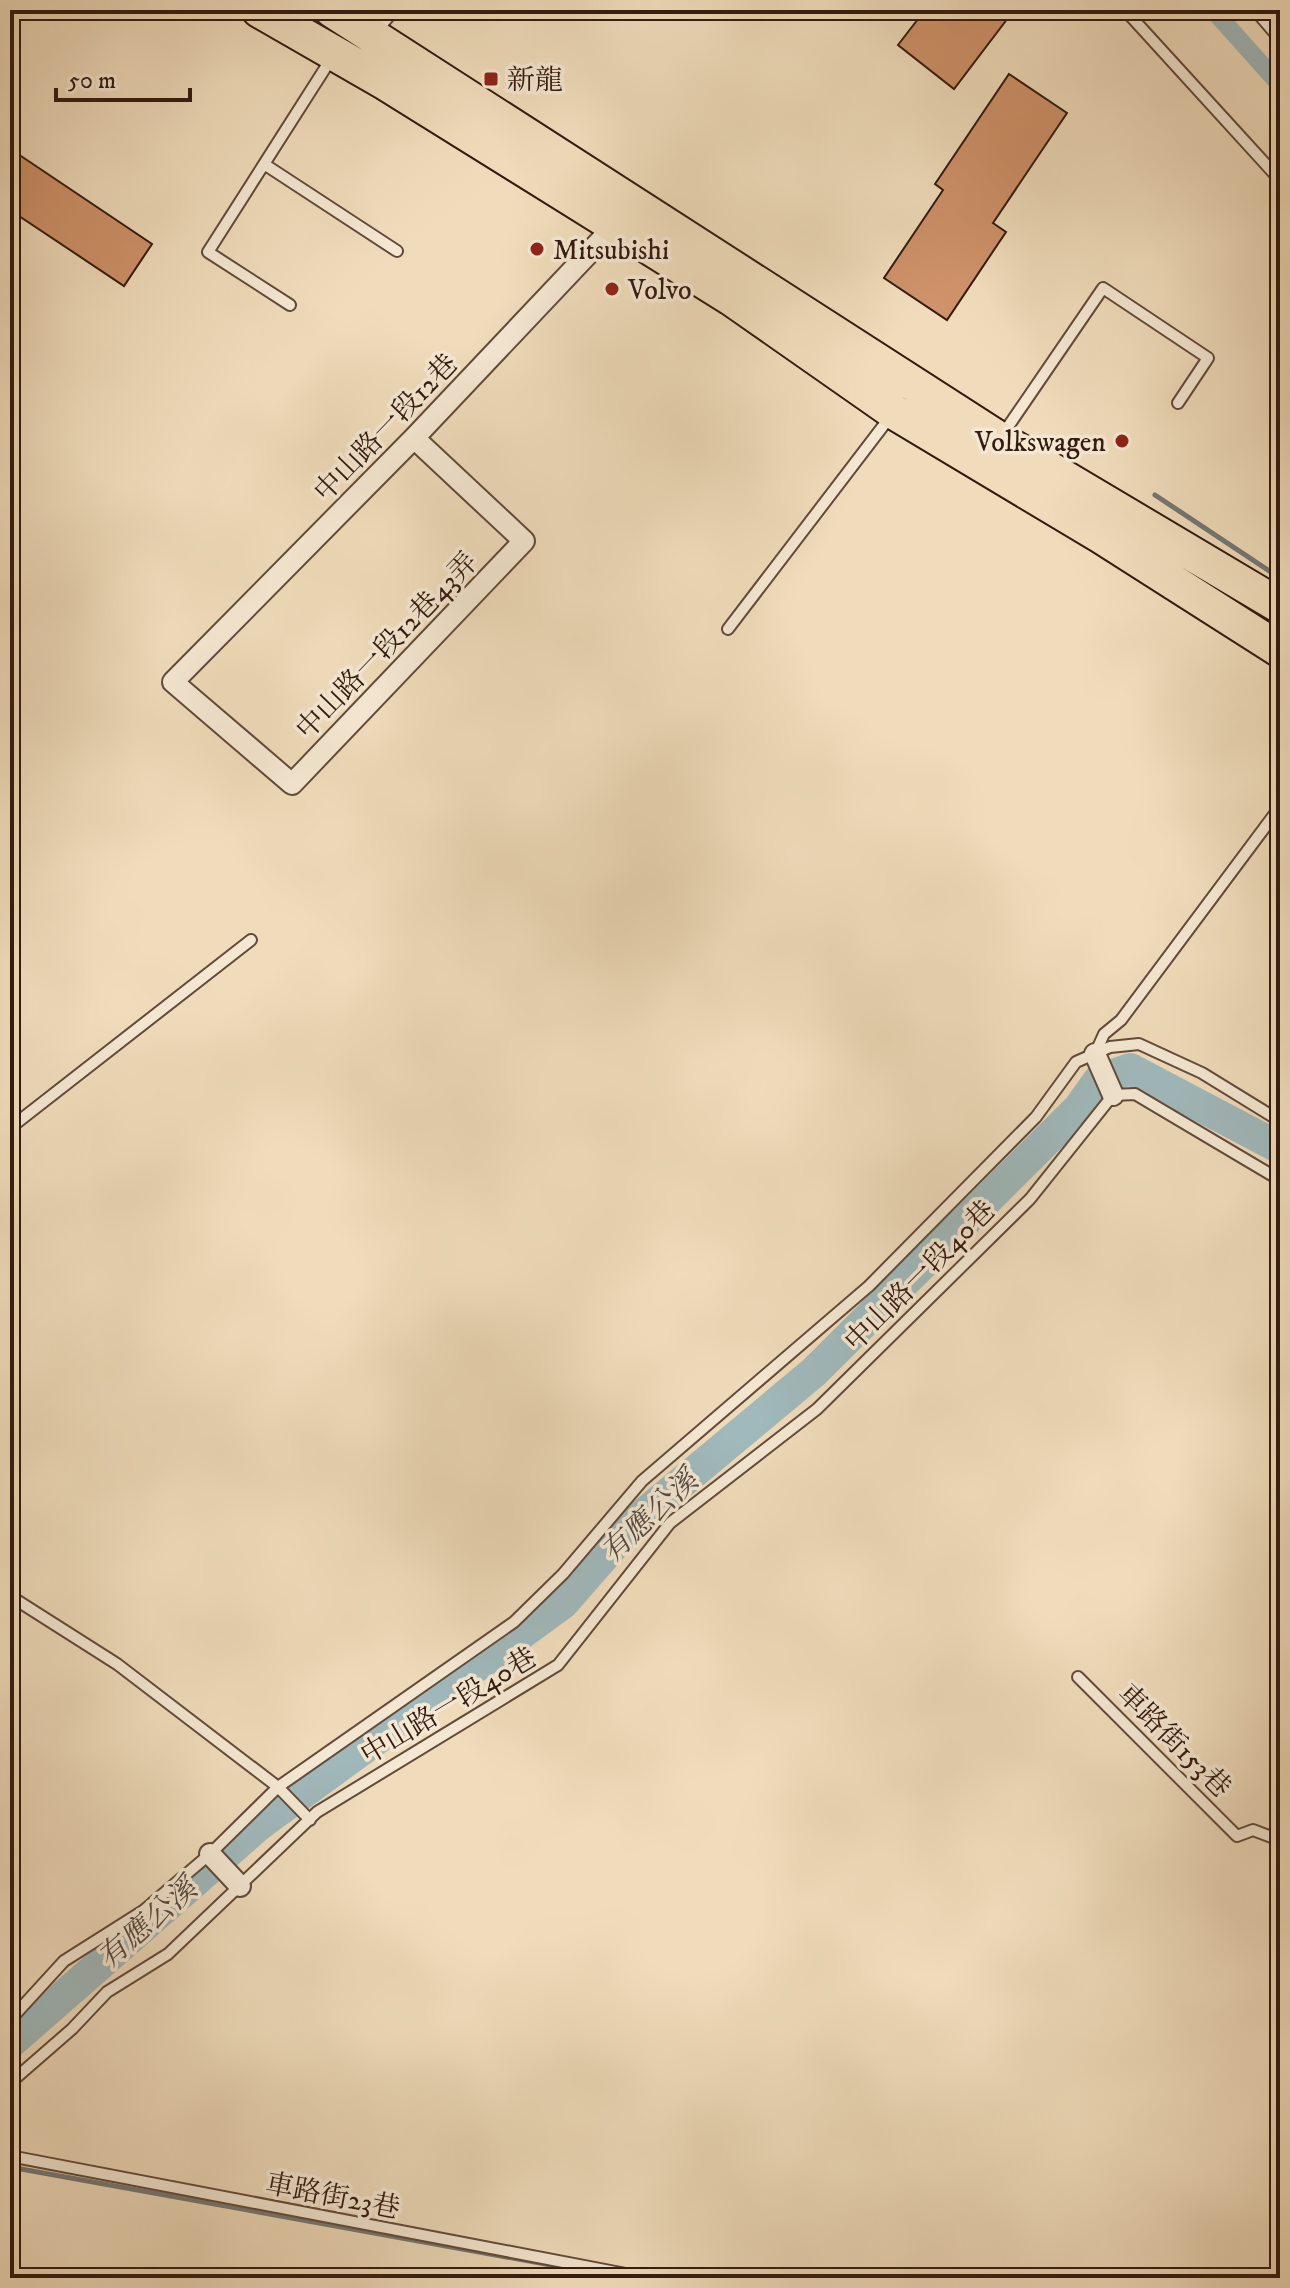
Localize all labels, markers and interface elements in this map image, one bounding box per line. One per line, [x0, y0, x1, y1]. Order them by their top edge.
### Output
scale bar [56, 52, 190, 102]
place label: 新龍 [507, 63, 563, 98]
text: 50 m [68, 66, 116, 96]
marker: 新龍 [482, 70, 500, 88]
place label: Mitsubishi [553, 233, 669, 268]
marker: Mitsubishi [528, 240, 546, 258]
place label: Volvo [627, 273, 692, 308]
marker: Volvo [603, 280, 621, 298]
street label: 中山路一段12巷 [307, 347, 465, 509]
place label: Volkswagen [974, 425, 1106, 460]
marker: Volkswagen [1113, 432, 1131, 450]
street label: 中山路一段12巷43弄 [289, 545, 485, 747]
street label: 中山路一段40巷 [837, 1193, 1003, 1359]
water label: 有應公溪 [594, 1461, 709, 1572]
street label: 中山路一段40巷 [354, 1640, 543, 1773]
street label: 車路街153巷 [1110, 1677, 1238, 1805]
water label: 有應公溪 [91, 1869, 208, 1977]
street label: 車路街23巷 [263, 2166, 403, 2227]

